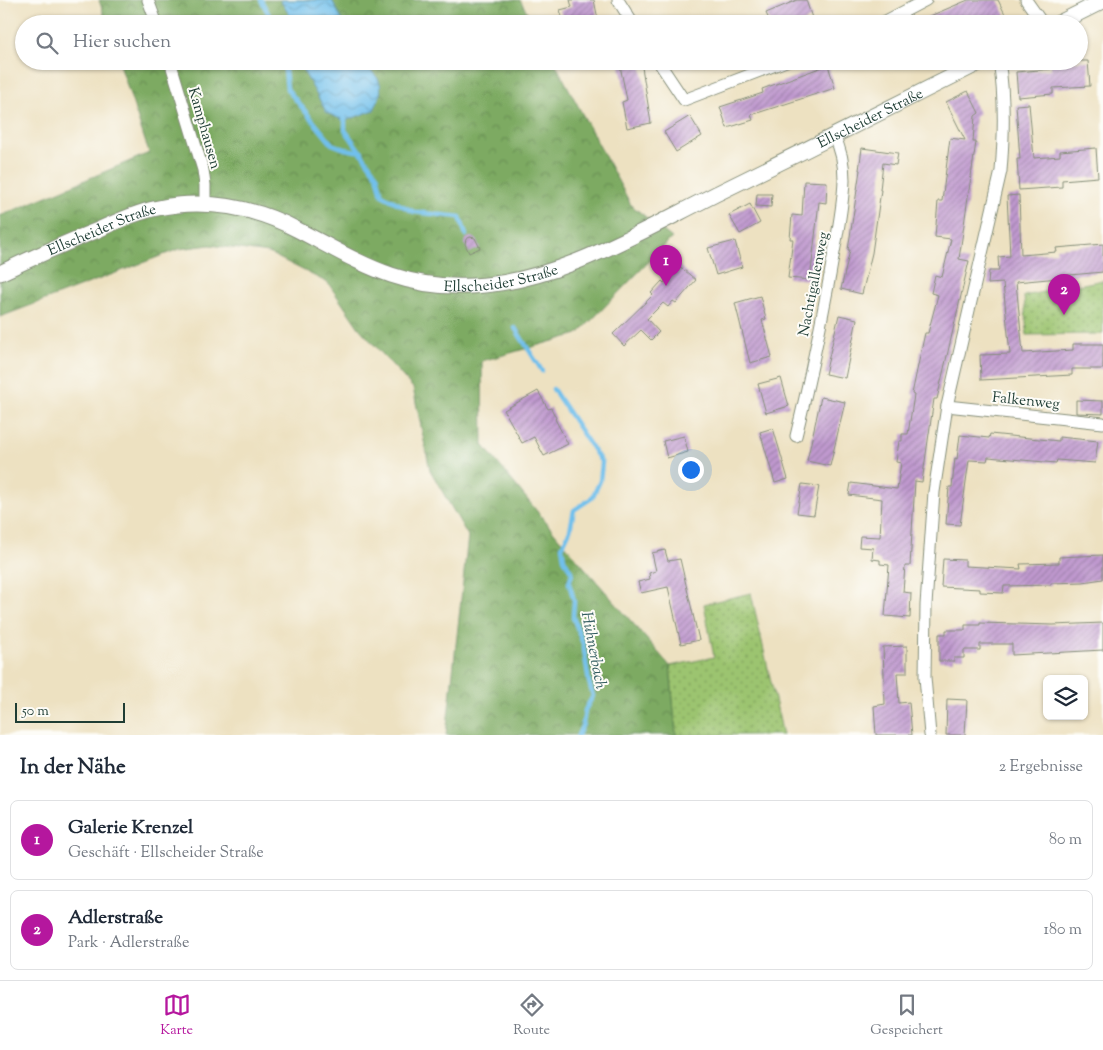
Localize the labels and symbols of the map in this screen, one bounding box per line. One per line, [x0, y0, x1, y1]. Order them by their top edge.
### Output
street label: Ellscheider Straße [814, 84, 927, 154]
street label: Kamphausen [182, 85, 225, 172]
street label: Ellscheider Straße [45, 200, 158, 262]
street label: Nachtigallenweg [794, 230, 835, 338]
pin: 1 [650, 245, 682, 286]
street label: Ellscheider Straße [443, 260, 561, 298]
pin: 2 [1048, 274, 1080, 315]
street label: Falkenweg [991, 388, 1061, 415]
your location [678, 457, 704, 483]
water label: Hühnerbach [574, 610, 611, 691]
scale bar [15, 700, 125, 723]

